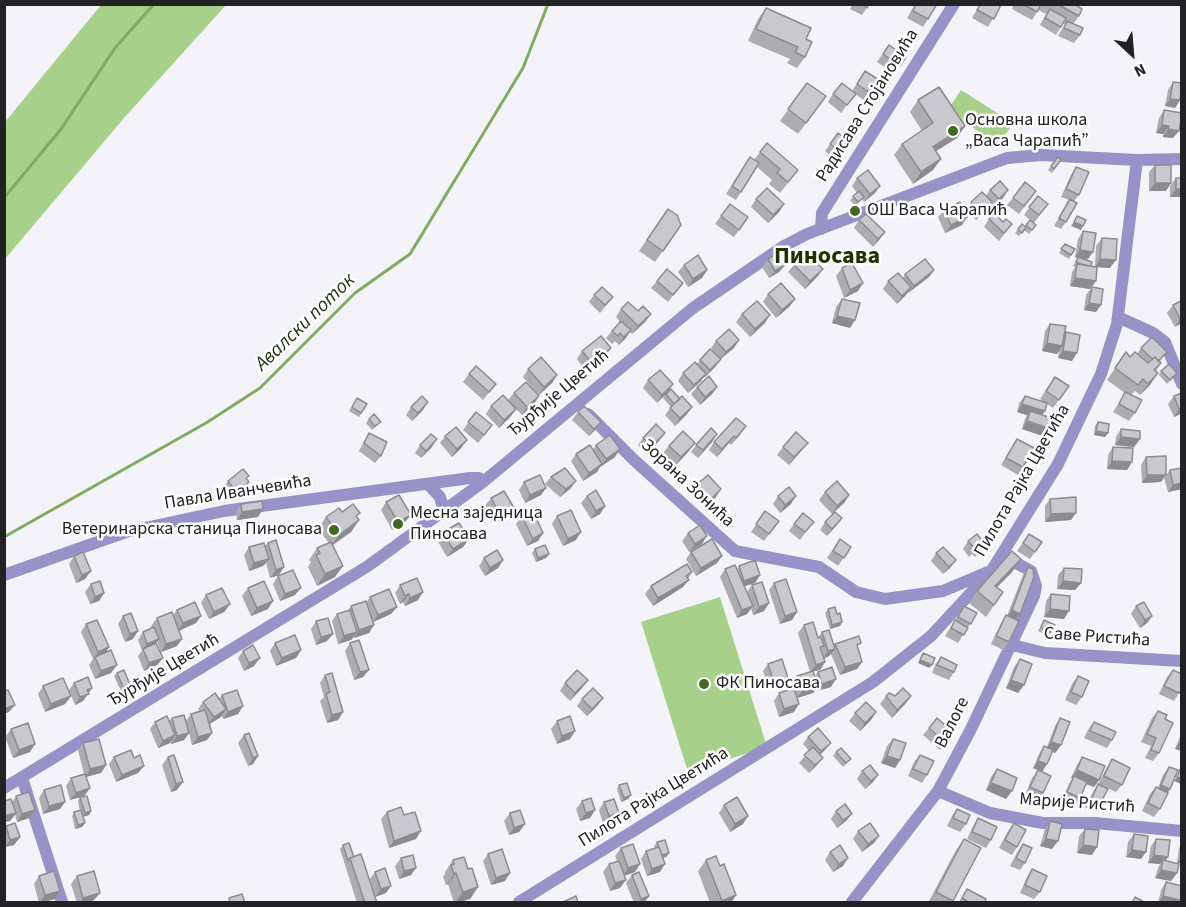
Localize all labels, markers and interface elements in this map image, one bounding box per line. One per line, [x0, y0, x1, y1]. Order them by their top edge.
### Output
north arrow [1102, 24, 1162, 84]
street label: Радисава Стојановића [812, 26, 924, 186]
text: N [1130, 58, 1150, 82]
place label: Основна школа „Васа Чарапић” [965, 110, 1089, 152]
marker: Основна школа „Васа Чарапић” [946, 124, 960, 138]
place label: ОШ Васа Чарапић [867, 200, 1007, 222]
marker: ОШ Васа Чарапић [848, 204, 862, 218]
district label: Пиносава [774, 244, 880, 272]
water label: Авалски поток [251, 269, 361, 377]
street label: Ђурђије Цветић [504, 345, 614, 443]
street label: Пилота Рајка Цветића [971, 401, 1075, 561]
street label: Зорана Зонића [636, 435, 738, 533]
street label: Павла Иванчевића [163, 471, 313, 515]
place label: Месна заједница Пиносава [410, 503, 543, 546]
marker: Месна заједница Пиносава [391, 517, 405, 531]
place label: Ветеринарска станица Пиносава [62, 519, 322, 541]
marker: Ветеринарска станица Пиносава [327, 523, 341, 537]
street label: Саве Ристића [1043, 624, 1151, 652]
street label: Ђурђије Цветић [105, 629, 223, 713]
place label: ФК Пиносава [716, 673, 820, 695]
marker: ФК Пиносава [697, 677, 711, 691]
street label: Валоге [931, 694, 975, 752]
street label: Пилота Рајка Цветића [575, 743, 733, 853]
street label: Марије Ристић [1018, 789, 1136, 819]

